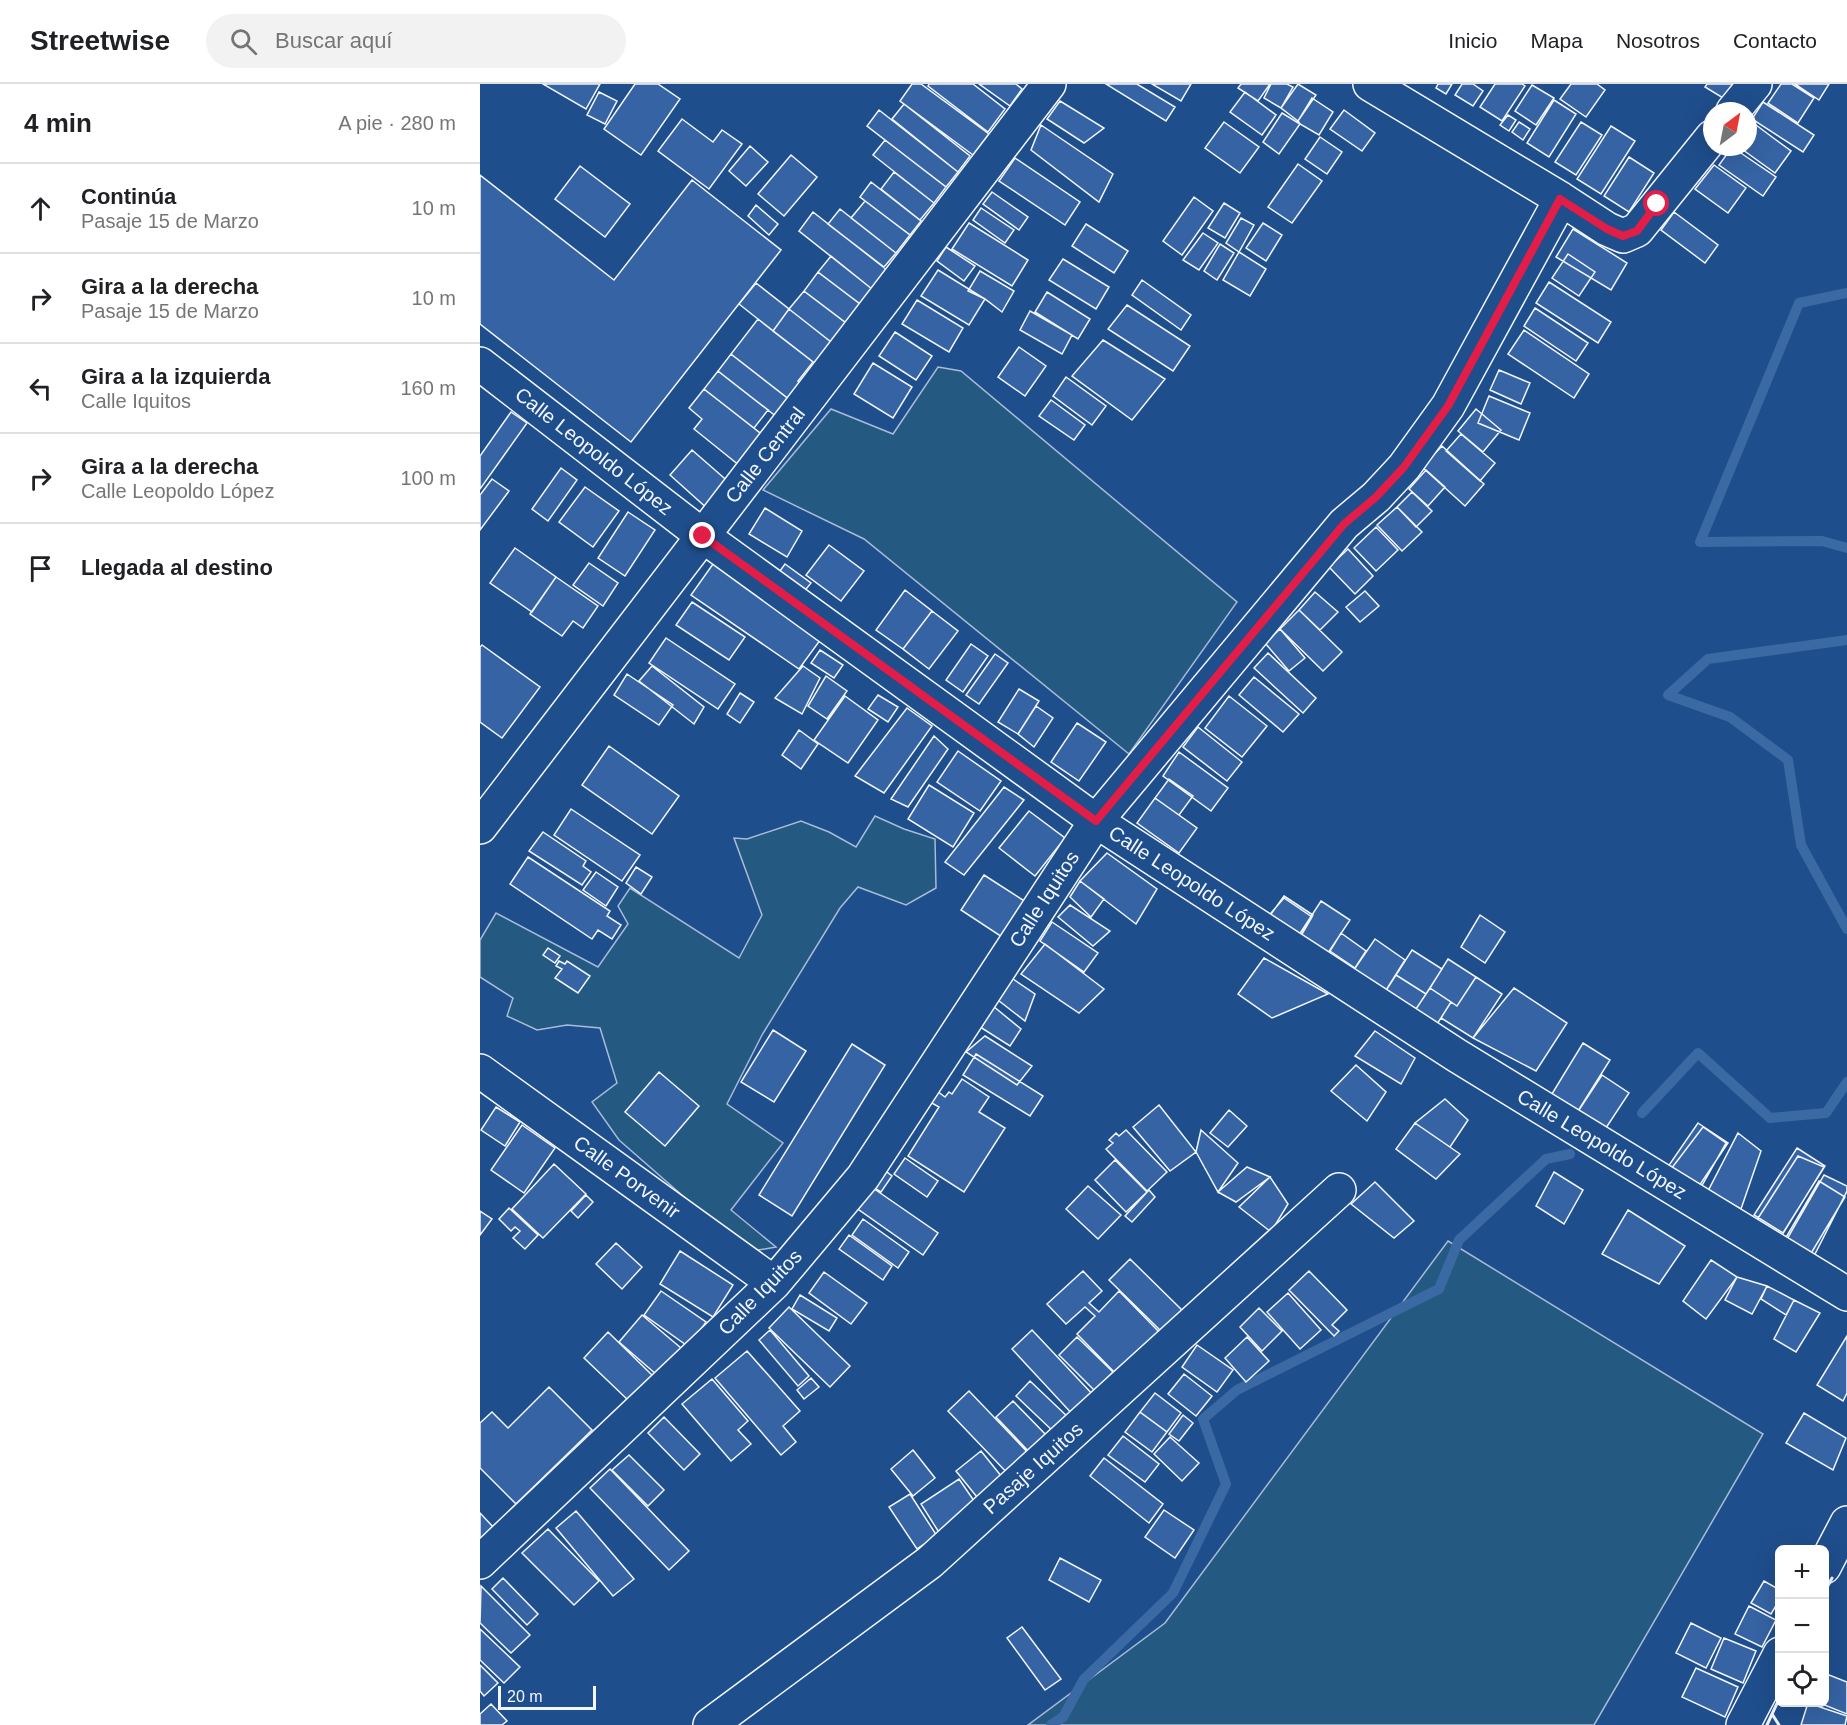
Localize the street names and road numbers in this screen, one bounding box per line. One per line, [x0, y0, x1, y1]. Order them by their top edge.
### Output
street label: Calle Leopoldo López [511, 383, 677, 519]
street label: Calle Central [721, 403, 809, 507]
street label: Calle Leopoldo López [1105, 821, 1279, 945]
street label: Calle Iquitos [1005, 847, 1083, 951]
street label: Calle Leopoldo López [1513, 1085, 1691, 1203]
street label: Calle Porvenir [570, 1131, 685, 1223]
street label: Calle Iquitos [714, 1245, 806, 1339]
street label: Pasaje Iquitos [979, 1418, 1087, 1518]

